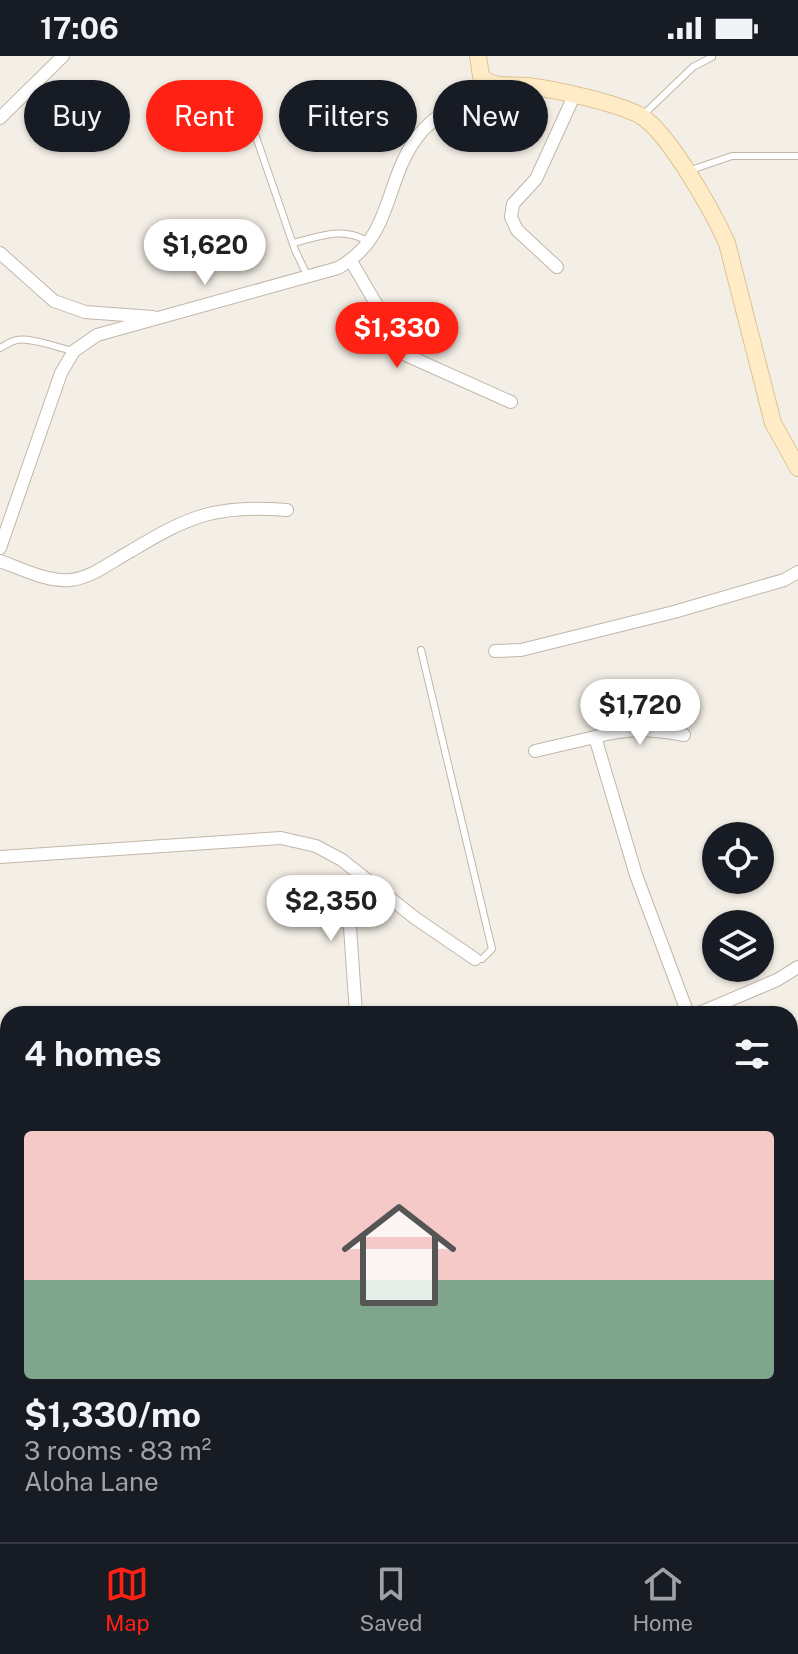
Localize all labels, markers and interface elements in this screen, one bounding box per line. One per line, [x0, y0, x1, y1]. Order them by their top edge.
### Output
text: 17:06 [40, 10, 119, 46]
chip: Buy [24, 80, 130, 152]
chip: Rent [146, 80, 263, 152]
chip: Filters [279, 80, 417, 152]
chip: New [433, 80, 548, 152]
pin: $1,620 [140, 219, 270, 287]
text: $1,620 [162, 229, 248, 260]
pin: $1,330 [332, 302, 462, 370]
text: $1,330 [353, 312, 441, 343]
pin: $1,720 [575, 679, 705, 747]
text: $1,720 [598, 689, 682, 720]
map controls [702, 822, 774, 982]
button: locate [702, 822, 774, 894]
pin: $2,350 [266, 875, 396, 943]
text: $2,350 [284, 885, 378, 916]
button: layers [702, 910, 774, 982]
icon: filters [730, 1032, 774, 1076]
text: 4 homes [24, 1034, 162, 1074]
icon: home [327, 1183, 471, 1327]
text: $1,330/mo [24, 1395, 201, 1435]
text: 3 rooms · 83 m² [24, 1435, 211, 1466]
text: Aloha Lane [24, 1466, 159, 1497]
tab: Map [105, 1562, 150, 1636]
tab: Saved [360, 1562, 422, 1636]
tab: Home [632, 1562, 693, 1636]

